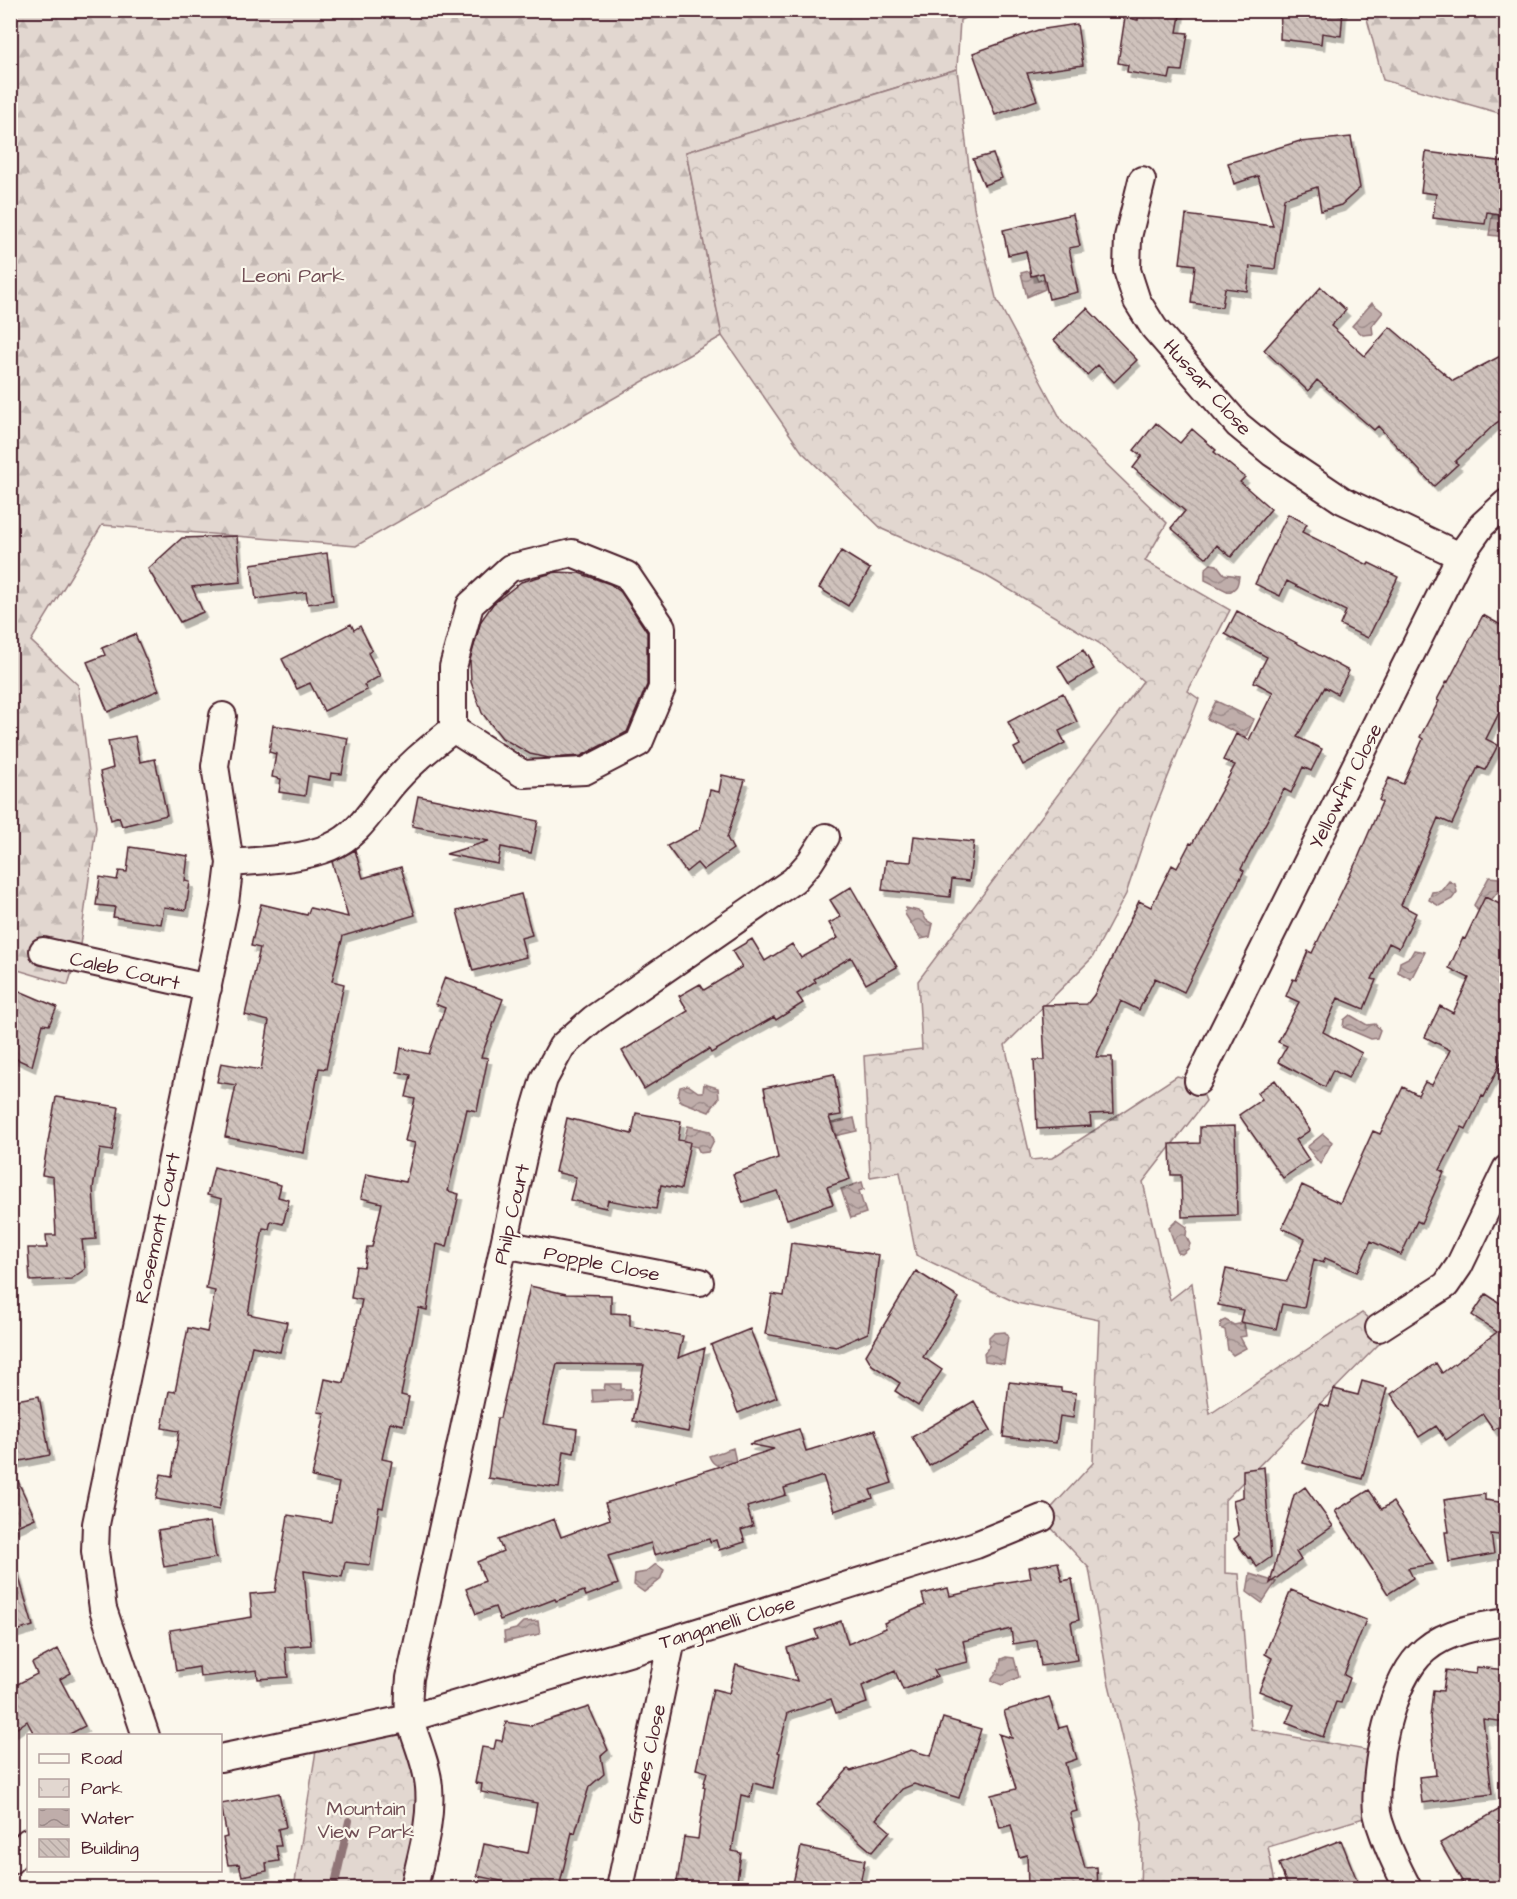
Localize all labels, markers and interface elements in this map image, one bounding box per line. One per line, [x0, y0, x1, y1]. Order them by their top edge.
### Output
park label: Leoni Park [241, 262, 345, 290]
street label: Hussar Close [1156, 333, 1258, 442]
street label: Yellowfin Close [1302, 719, 1390, 854]
street label: Caleb Court [67, 945, 183, 997]
street label: Rosemont Court [128, 1150, 188, 1306]
street label: Philp Court [487, 1161, 537, 1267]
street label: Popple Close [541, 1239, 662, 1289]
street label: Tanganelli Close [656, 1589, 799, 1658]
street label: Grimes Close [621, 1702, 673, 1827]
legend [27, 1734, 222, 1872]
text: Road [81, 1746, 122, 1771]
text: Park [81, 1776, 123, 1801]
park label: Mountain View Park [318, 1795, 414, 1846]
text: Water [81, 1806, 134, 1831]
text: Building [81, 1836, 139, 1862]

